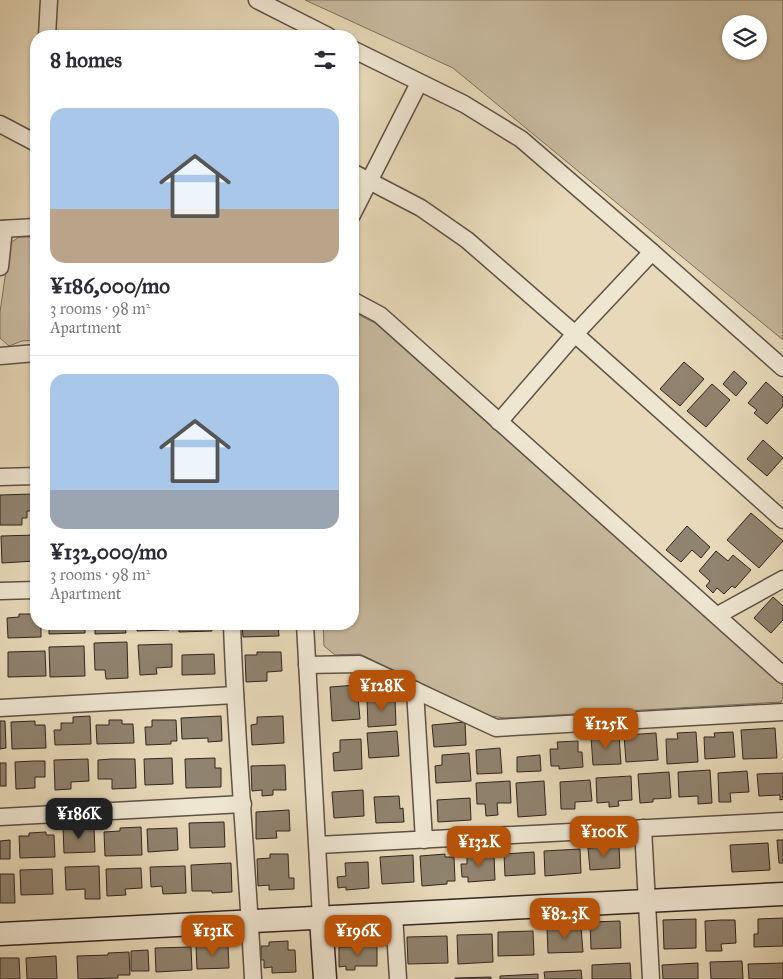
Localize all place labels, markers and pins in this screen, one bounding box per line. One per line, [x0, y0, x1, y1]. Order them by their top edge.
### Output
pin: ¥128K [347, 670, 417, 712]
pin: ¥125K [571, 708, 641, 750]
pin: ¥186K [44, 798, 114, 840]
pin: ¥100K [569, 816, 639, 858]
pin: ¥132K [444, 826, 514, 868]
pin: ¥82.3K [524, 898, 606, 940]
pin: ¥131K [178, 914, 248, 957]
pin: ¥196K [323, 914, 393, 957]

